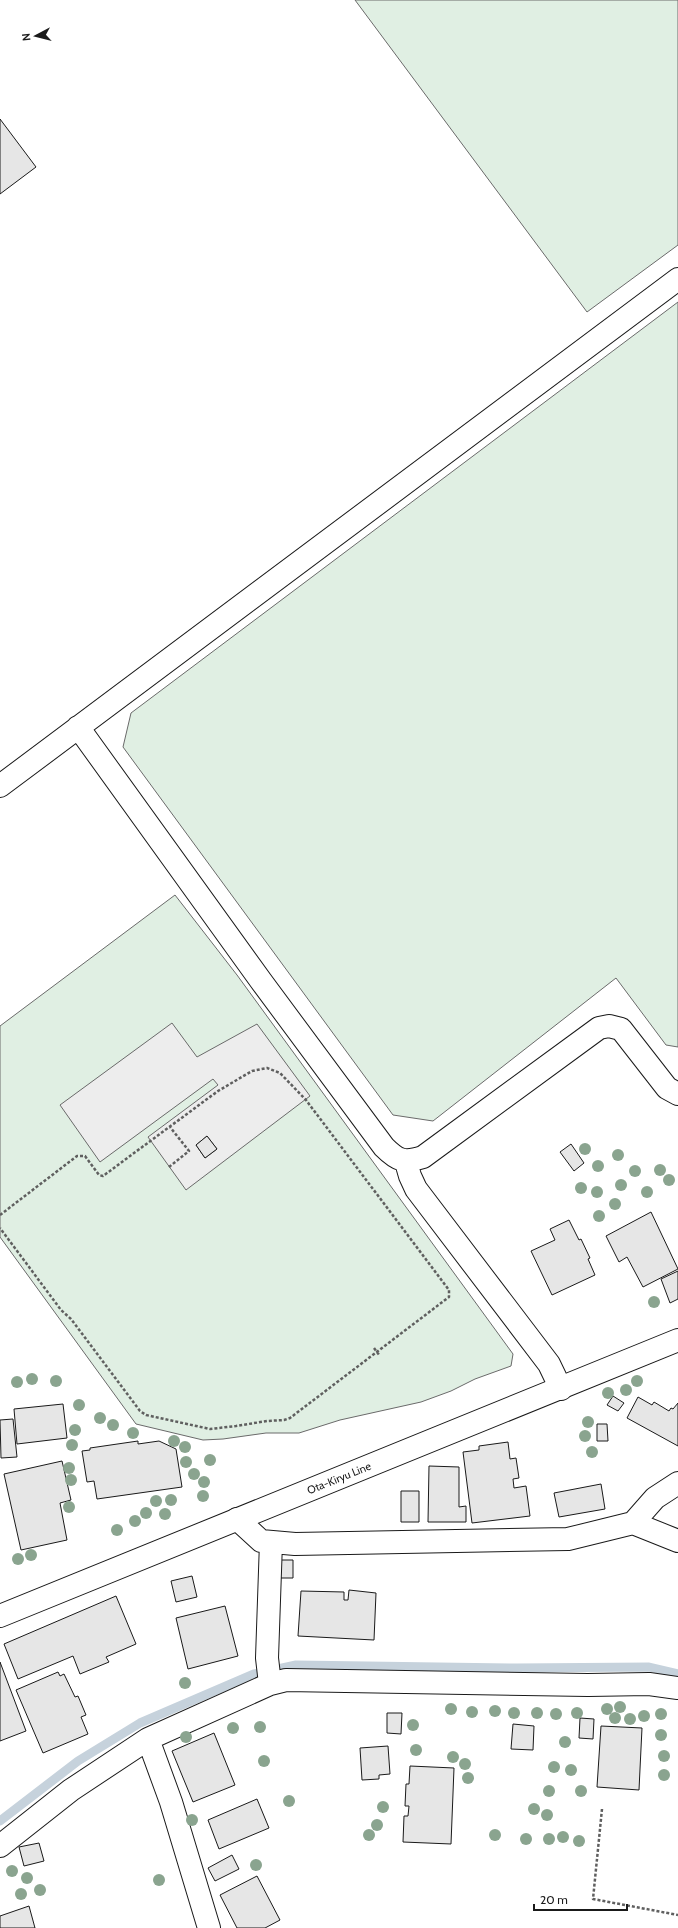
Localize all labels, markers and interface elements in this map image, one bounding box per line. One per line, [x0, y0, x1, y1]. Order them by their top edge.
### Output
north arrow [16, 16, 56, 56]
text: N [19, 33, 33, 42]
street label: Ota-Kiryu Line [305, 1459, 373, 1497]
scale bar [534, 1886, 627, 1912]
text: 20 m [540, 1892, 568, 1907]

